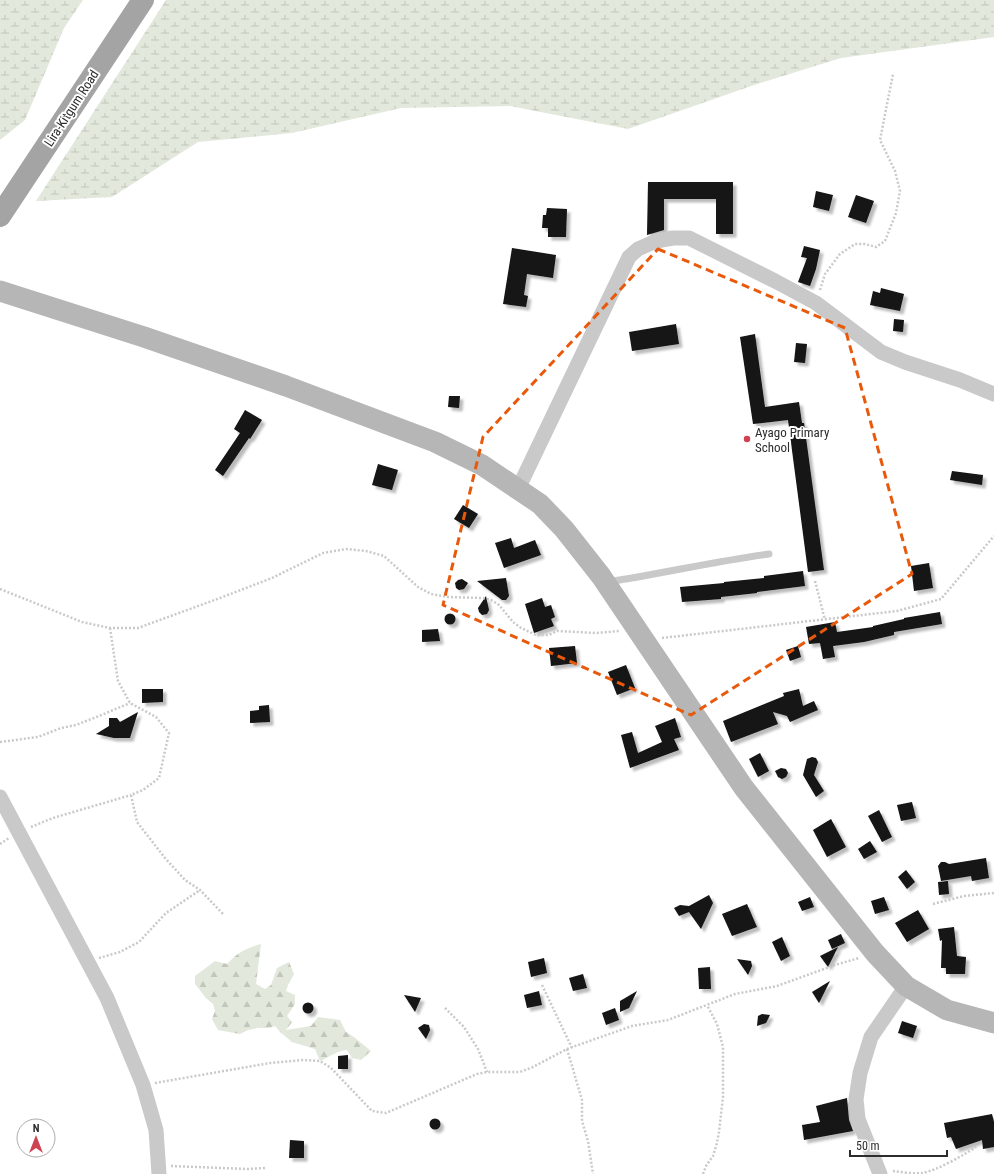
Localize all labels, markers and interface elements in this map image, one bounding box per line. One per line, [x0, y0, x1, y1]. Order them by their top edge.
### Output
street label: Lira-Kitgum Road [41, 67, 102, 149]
place label: Ayago Primary School [755, 425, 830, 455]
marker: Ayago Primary School [742, 434, 752, 444]
north arrow [16, 1118, 56, 1158]
text: N [33, 1122, 40, 1135]
scale bar [850, 1132, 947, 1158]
text: 50 m [856, 1139, 880, 1153]

